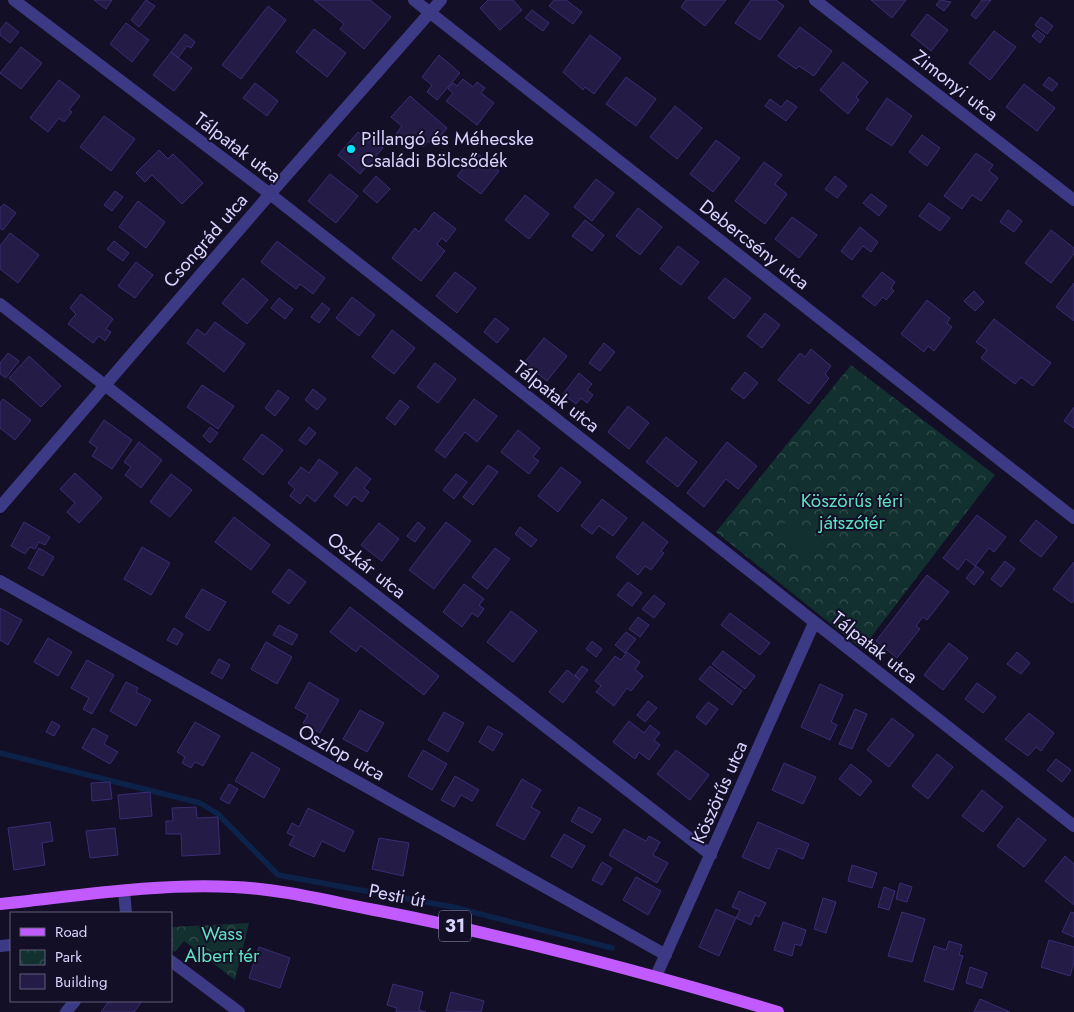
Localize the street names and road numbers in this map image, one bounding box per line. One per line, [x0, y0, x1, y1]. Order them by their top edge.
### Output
street label: Zimonyi utca [907, 43, 1004, 127]
street label: Tálpatak utca [188, 106, 287, 189]
street label: Csongrád utca [157, 187, 254, 293]
street label: Debercsény utca [694, 193, 815, 296]
street label: Tálpatak utca [508, 354, 606, 439]
street label: Oszkár utca [321, 526, 412, 605]
street label: Tálpatak utca [826, 605, 924, 690]
street label: Oszlop utca [293, 717, 390, 787]
street label: Köszörűs utca [685, 737, 754, 848]
street label: Pesti út [366, 877, 428, 914]
road number: 31 [439, 910, 471, 941]

